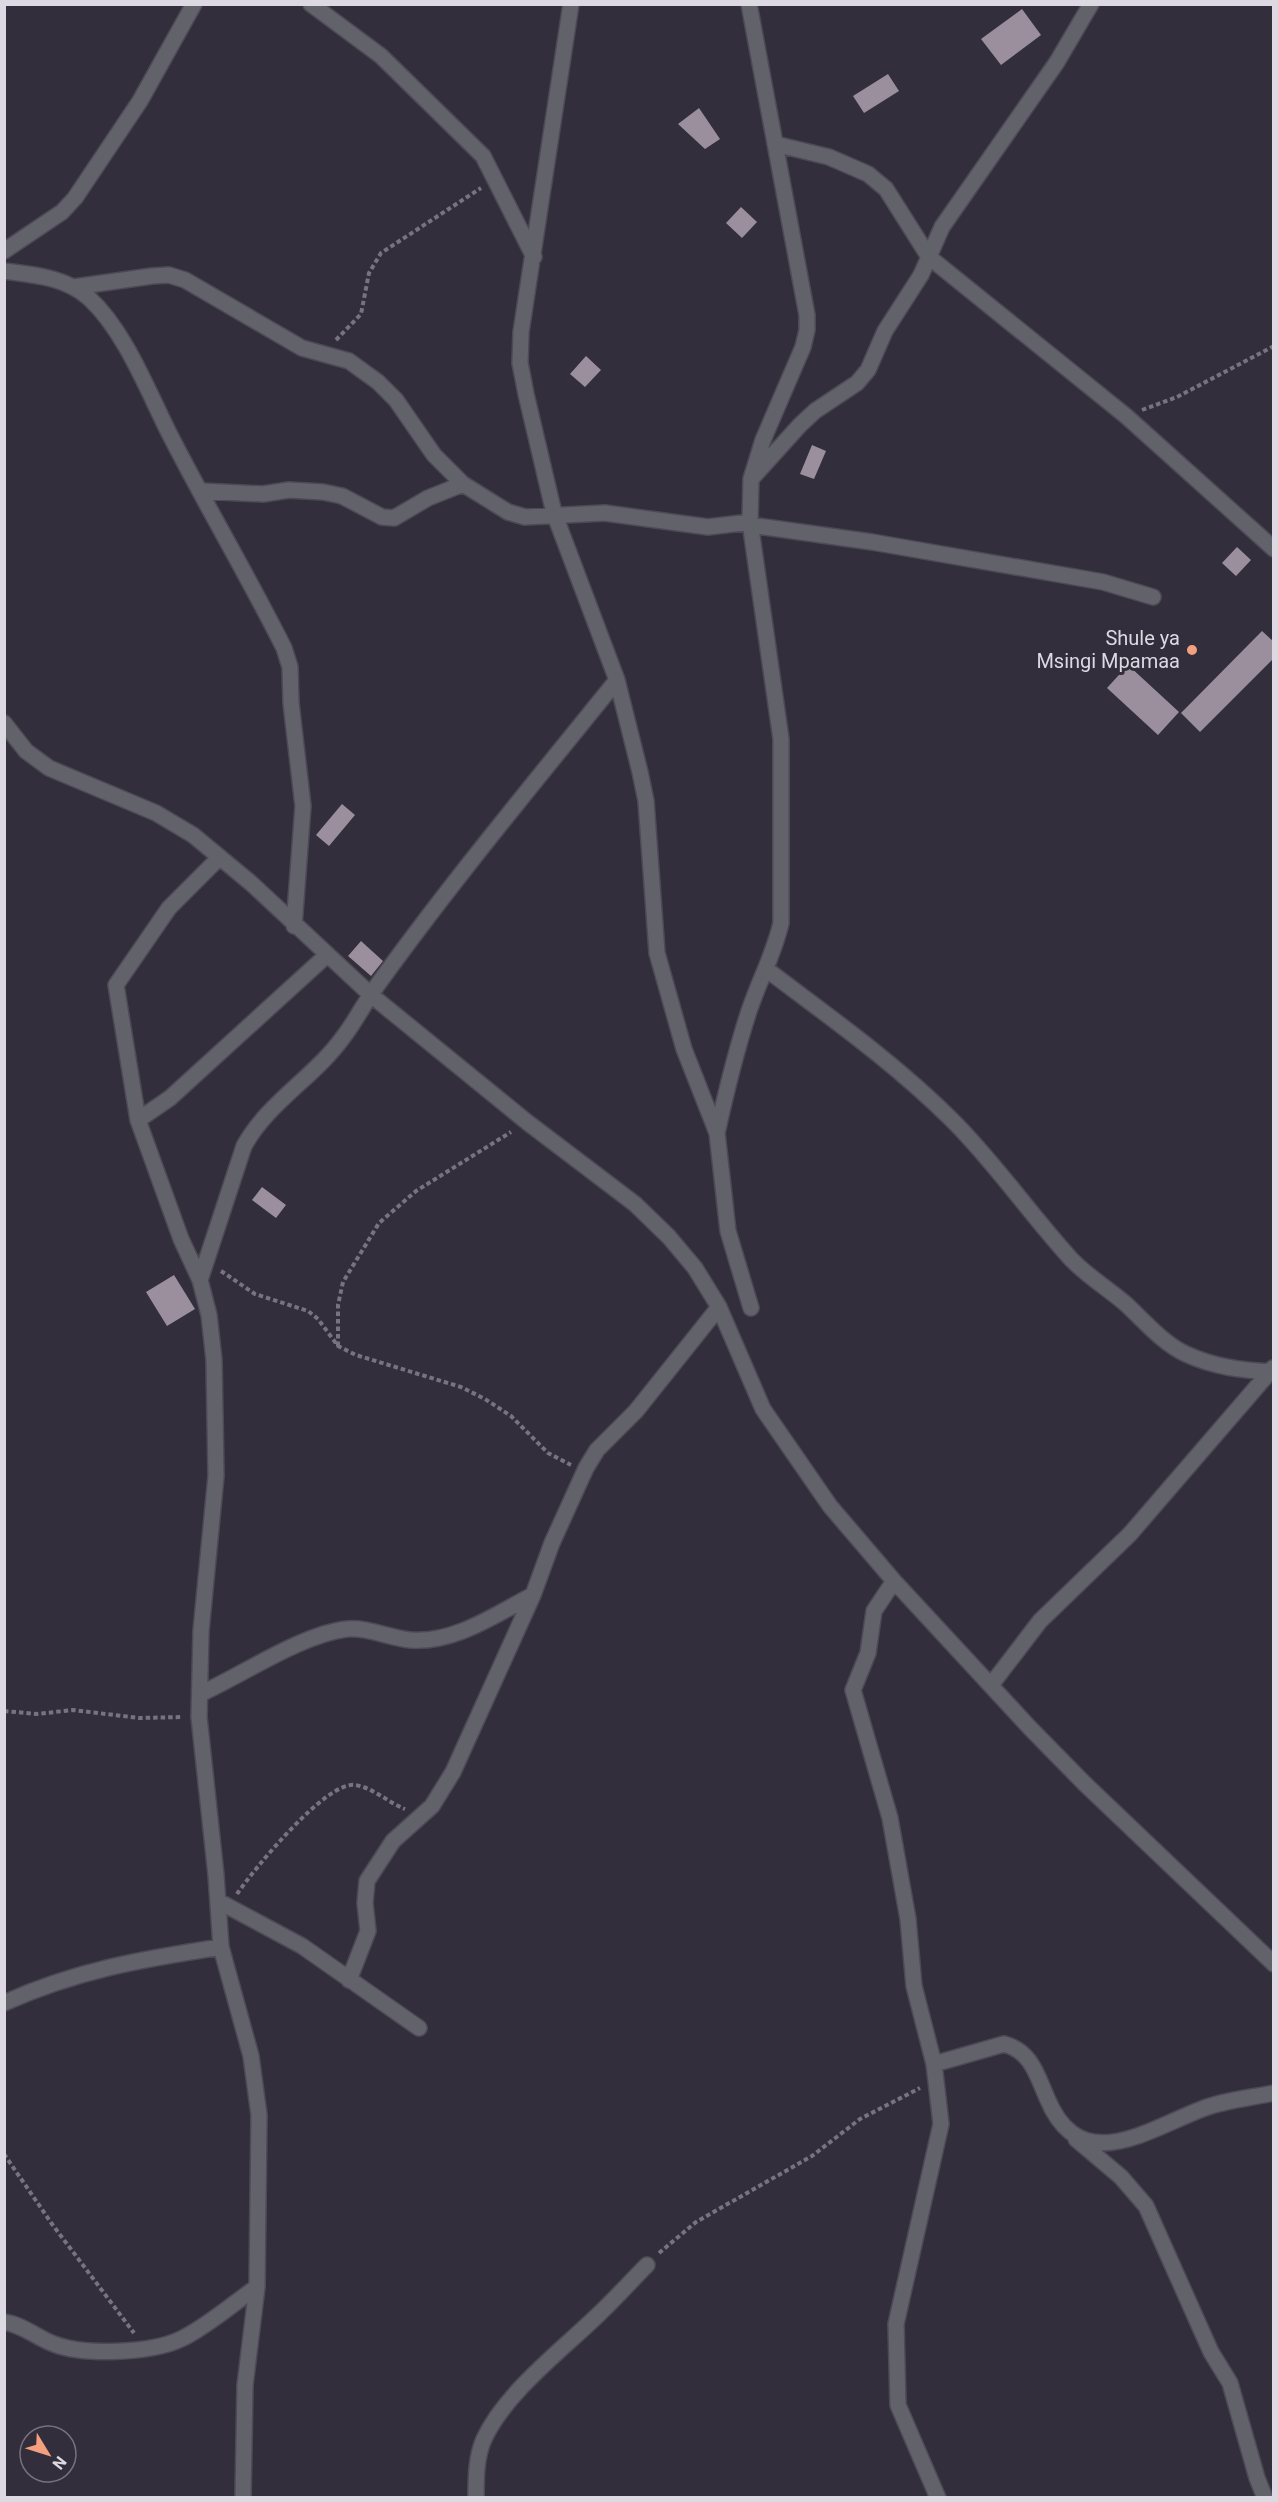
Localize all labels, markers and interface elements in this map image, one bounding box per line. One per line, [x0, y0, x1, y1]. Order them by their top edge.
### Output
place label: Shule ya Msingi Mpamaa [1036, 626, 1180, 673]
marker: Shule ya Msingi Mpamaa [1185, 643, 1199, 657]
north arrow [18, 2424, 78, 2484]
text: N [48, 2453, 70, 2473]

